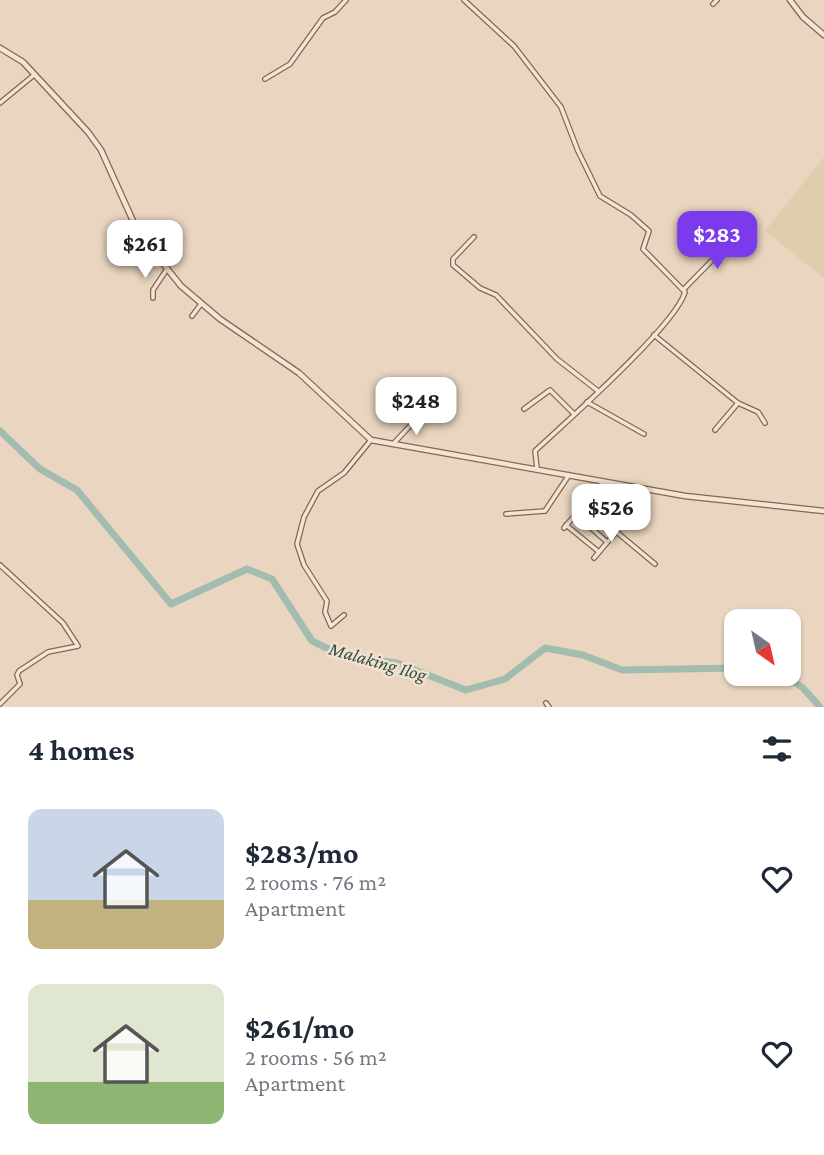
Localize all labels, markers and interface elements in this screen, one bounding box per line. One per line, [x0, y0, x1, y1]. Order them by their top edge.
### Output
pin: $283 [676, 212, 758, 271]
pin: $261 [104, 220, 186, 280]
text: $283 [693, 221, 741, 247]
text: $261 [123, 230, 167, 256]
pin: $248 [375, 378, 457, 437]
text: $248 [391, 387, 441, 413]
pin: $526 [570, 484, 652, 544]
text: $526 [588, 494, 634, 520]
north arrow [724, 609, 802, 686]
map controls [724, 609, 801, 686]
water label: Malaking Ilog [326, 637, 429, 686]
icon: filters [758, 730, 796, 768]
text: 4 homes [28, 733, 134, 766]
text: $283/mo [245, 836, 359, 869]
icon: home [84, 837, 168, 921]
icon: heart [758, 860, 796, 898]
text: 2 rooms · 76 m² [245, 869, 386, 895]
text: Apartment [245, 895, 345, 921]
text: $261/mo [245, 1011, 354, 1044]
icon: home [84, 1012, 168, 1096]
icon: heart [758, 1035, 796, 1073]
text: 2 rooms · 56 m² [245, 1044, 387, 1070]
text: Apartment [245, 1070, 345, 1096]

